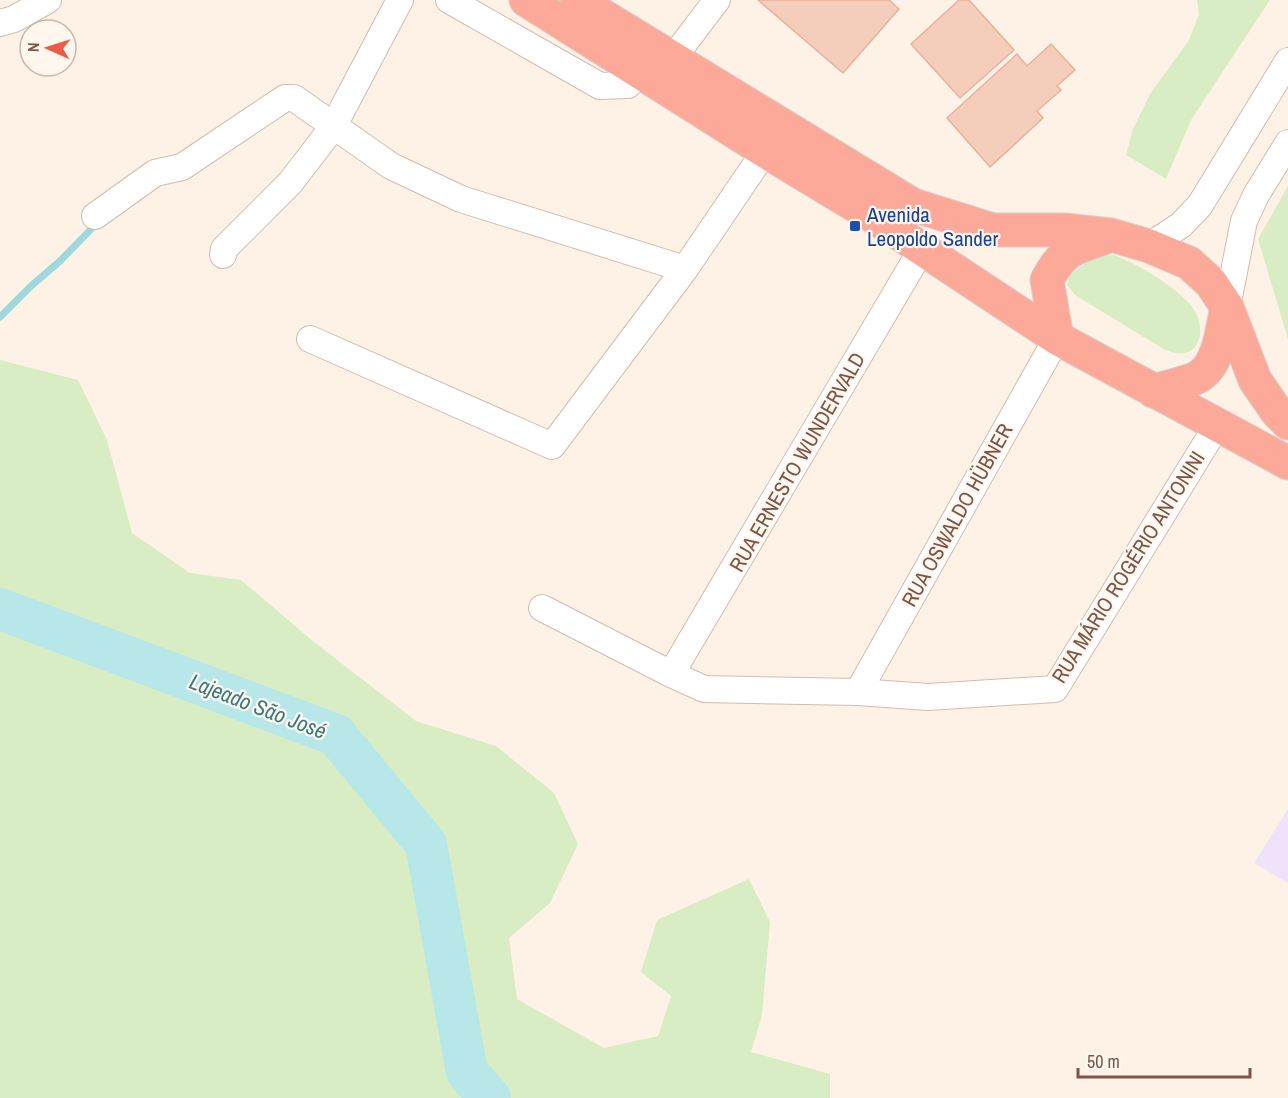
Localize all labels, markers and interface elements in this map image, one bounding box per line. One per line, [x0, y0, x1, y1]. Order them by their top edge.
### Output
north arrow [18, 18, 78, 78]
text: N [22, 42, 44, 53]
place label: Avenida Leopoldo Sander [866, 200, 998, 253]
marker: Avenida Leopoldo Sander [848, 219, 862, 233]
street label: RUA ERNESTO WUNDERVALD [722, 347, 872, 577]
street label: RUA OSWALDO HÜBNER [895, 418, 1019, 612]
street label: RUA MÁRIO ROGÉRIO ANTONINI [1045, 445, 1211, 689]
water label: Lajeado São José [185, 666, 331, 746]
scale bar [1078, 1041, 1250, 1079]
text: 50 m [1087, 1049, 1120, 1074]

